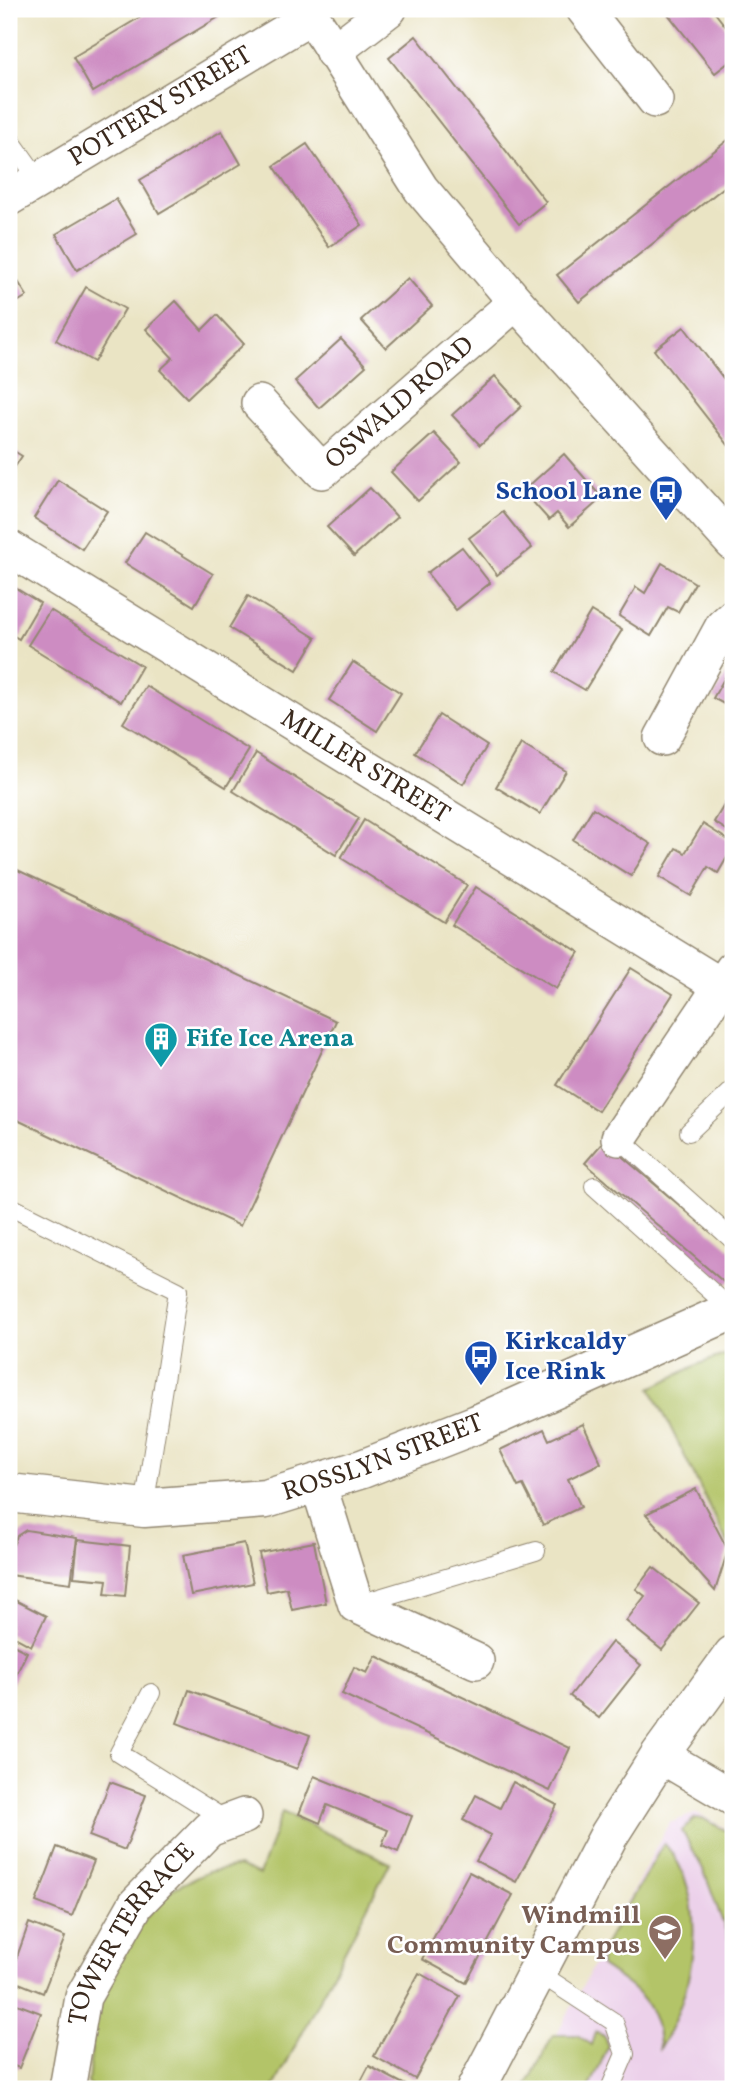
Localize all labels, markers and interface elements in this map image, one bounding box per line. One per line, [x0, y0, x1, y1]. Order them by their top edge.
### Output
street label: POTTERY STREET [62, 38, 259, 176]
street label: OSWALD ROAD [318, 328, 482, 478]
bus stop icon: School Lane [647, 473, 685, 522]
place label: School Lane [496, 474, 642, 510]
street label: MILLER STREET [273, 701, 457, 833]
building icon: Fife Ice Arena [142, 1020, 180, 1069]
place label: Fife Ice Arena [186, 1021, 354, 1057]
place label: Kirkcaldy Ice Rink [505, 1324, 627, 1390]
bus stop icon: Kirkcaldy Ice Rink [462, 1338, 500, 1387]
street label: ROSSLYN STREET [278, 1405, 489, 1511]
street label: TOWER TERRACE [60, 1835, 204, 2028]
place label: Windmill Community Campus [387, 1898, 640, 1964]
school or university icon: Windmill Community Campus [646, 1912, 684, 1961]

